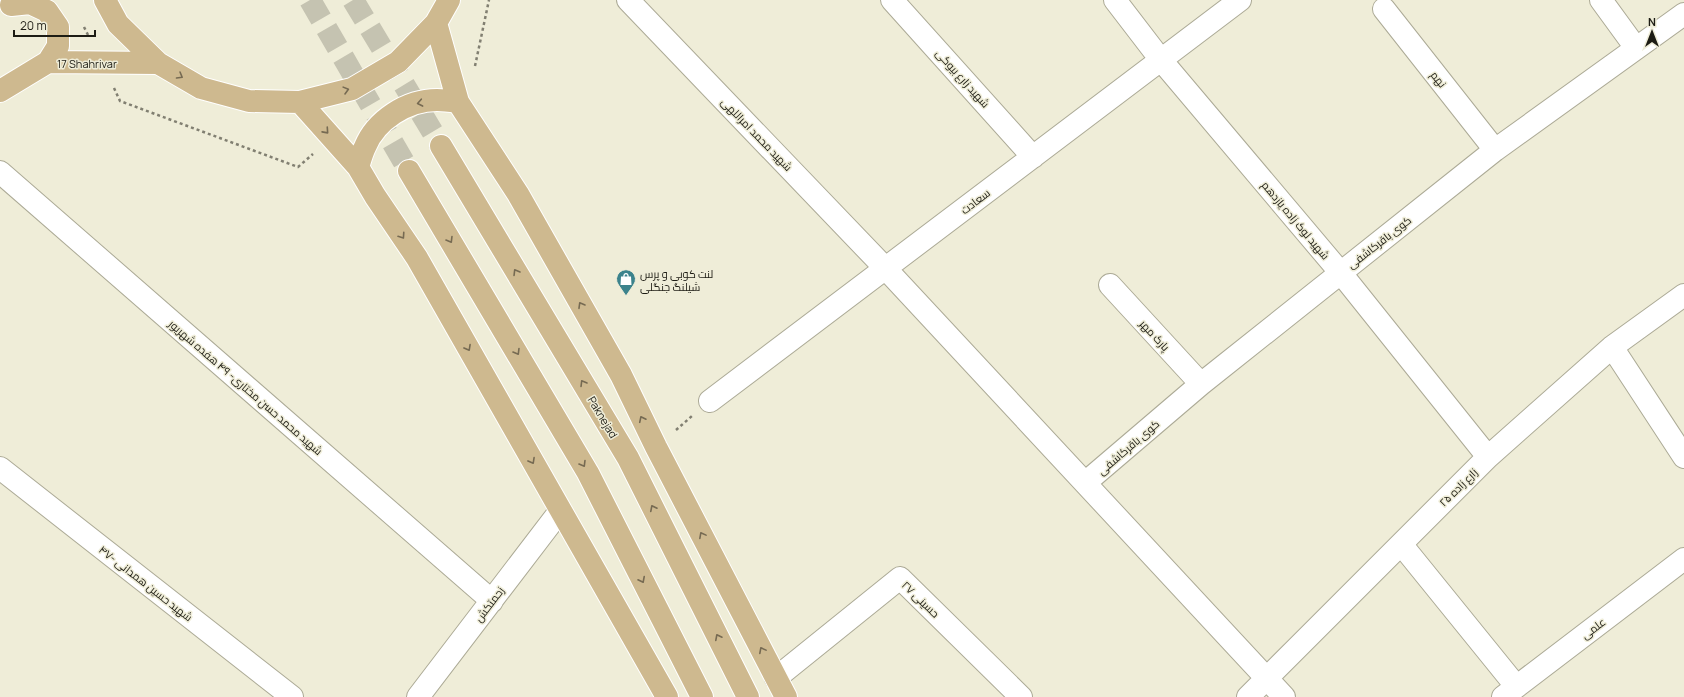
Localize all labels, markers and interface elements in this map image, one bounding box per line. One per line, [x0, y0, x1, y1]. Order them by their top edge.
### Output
scale bar [14, 12, 95, 38]
north arrow [1632, 12, 1672, 52]
text: N [1648, 14, 1656, 29]
text: 20 m [20, 17, 47, 34]
street label: شهید زارع بیوکی [932, 46, 993, 111]
street label: 17 Shahrivar [57, 56, 117, 71]
street label: نهم [1427, 68, 1450, 91]
one-way arrow [176, 72, 183, 79]
one-way arrow [342, 86, 349, 95]
street label: شهید محمد امراللهی [718, 94, 796, 174]
one-way arrow [417, 98, 423, 106]
one-way arrow [321, 126, 328, 134]
street label: شهید لوک زاده یازدهم [1258, 178, 1333, 263]
street label: سعادت [957, 185, 993, 217]
street label: کوی باقرکاشفی [1344, 212, 1414, 272]
one-way arrow [397, 231, 404, 238]
one-way arrow [446, 236, 453, 243]
place label: لنت کوبی و پرس شیلنگ‌ جنگلی [640, 266, 713, 294]
shop icon: لنت کوبی و پرس شیلنگ‌ جنگلی [615, 268, 637, 296]
one-way arrow [513, 269, 521, 276]
one-way arrow [578, 302, 585, 309]
street label: شهید محمد حسن مختاری- ۴۹ هفده شهریور [165, 315, 326, 458]
street label: پارک مهر [1136, 315, 1173, 354]
one-way arrow [463, 344, 471, 351]
one-way arrow [512, 348, 519, 355]
one-way arrow [580, 380, 588, 387]
street label: Paknejad [585, 393, 621, 441]
one-way arrow [639, 416, 647, 423]
street label: کوی باقرکاشفی [1094, 416, 1162, 478]
one-way arrow [527, 457, 534, 464]
one-way arrow [578, 460, 585, 467]
street label: زارع زاده ۲۵ [1436, 464, 1481, 510]
one-way arrow [651, 505, 658, 513]
one-way arrow [699, 532, 706, 539]
street label: شهید حسین همدانی -۴۷ [96, 542, 196, 624]
one-way arrow [637, 575, 645, 583]
street label: حسینی ۲۷ [899, 577, 943, 621]
street label: زحمتکش [471, 583, 507, 625]
street label: علمی [1578, 614, 1608, 642]
one-way arrow [715, 634, 723, 641]
one-way arrow [759, 647, 766, 654]

